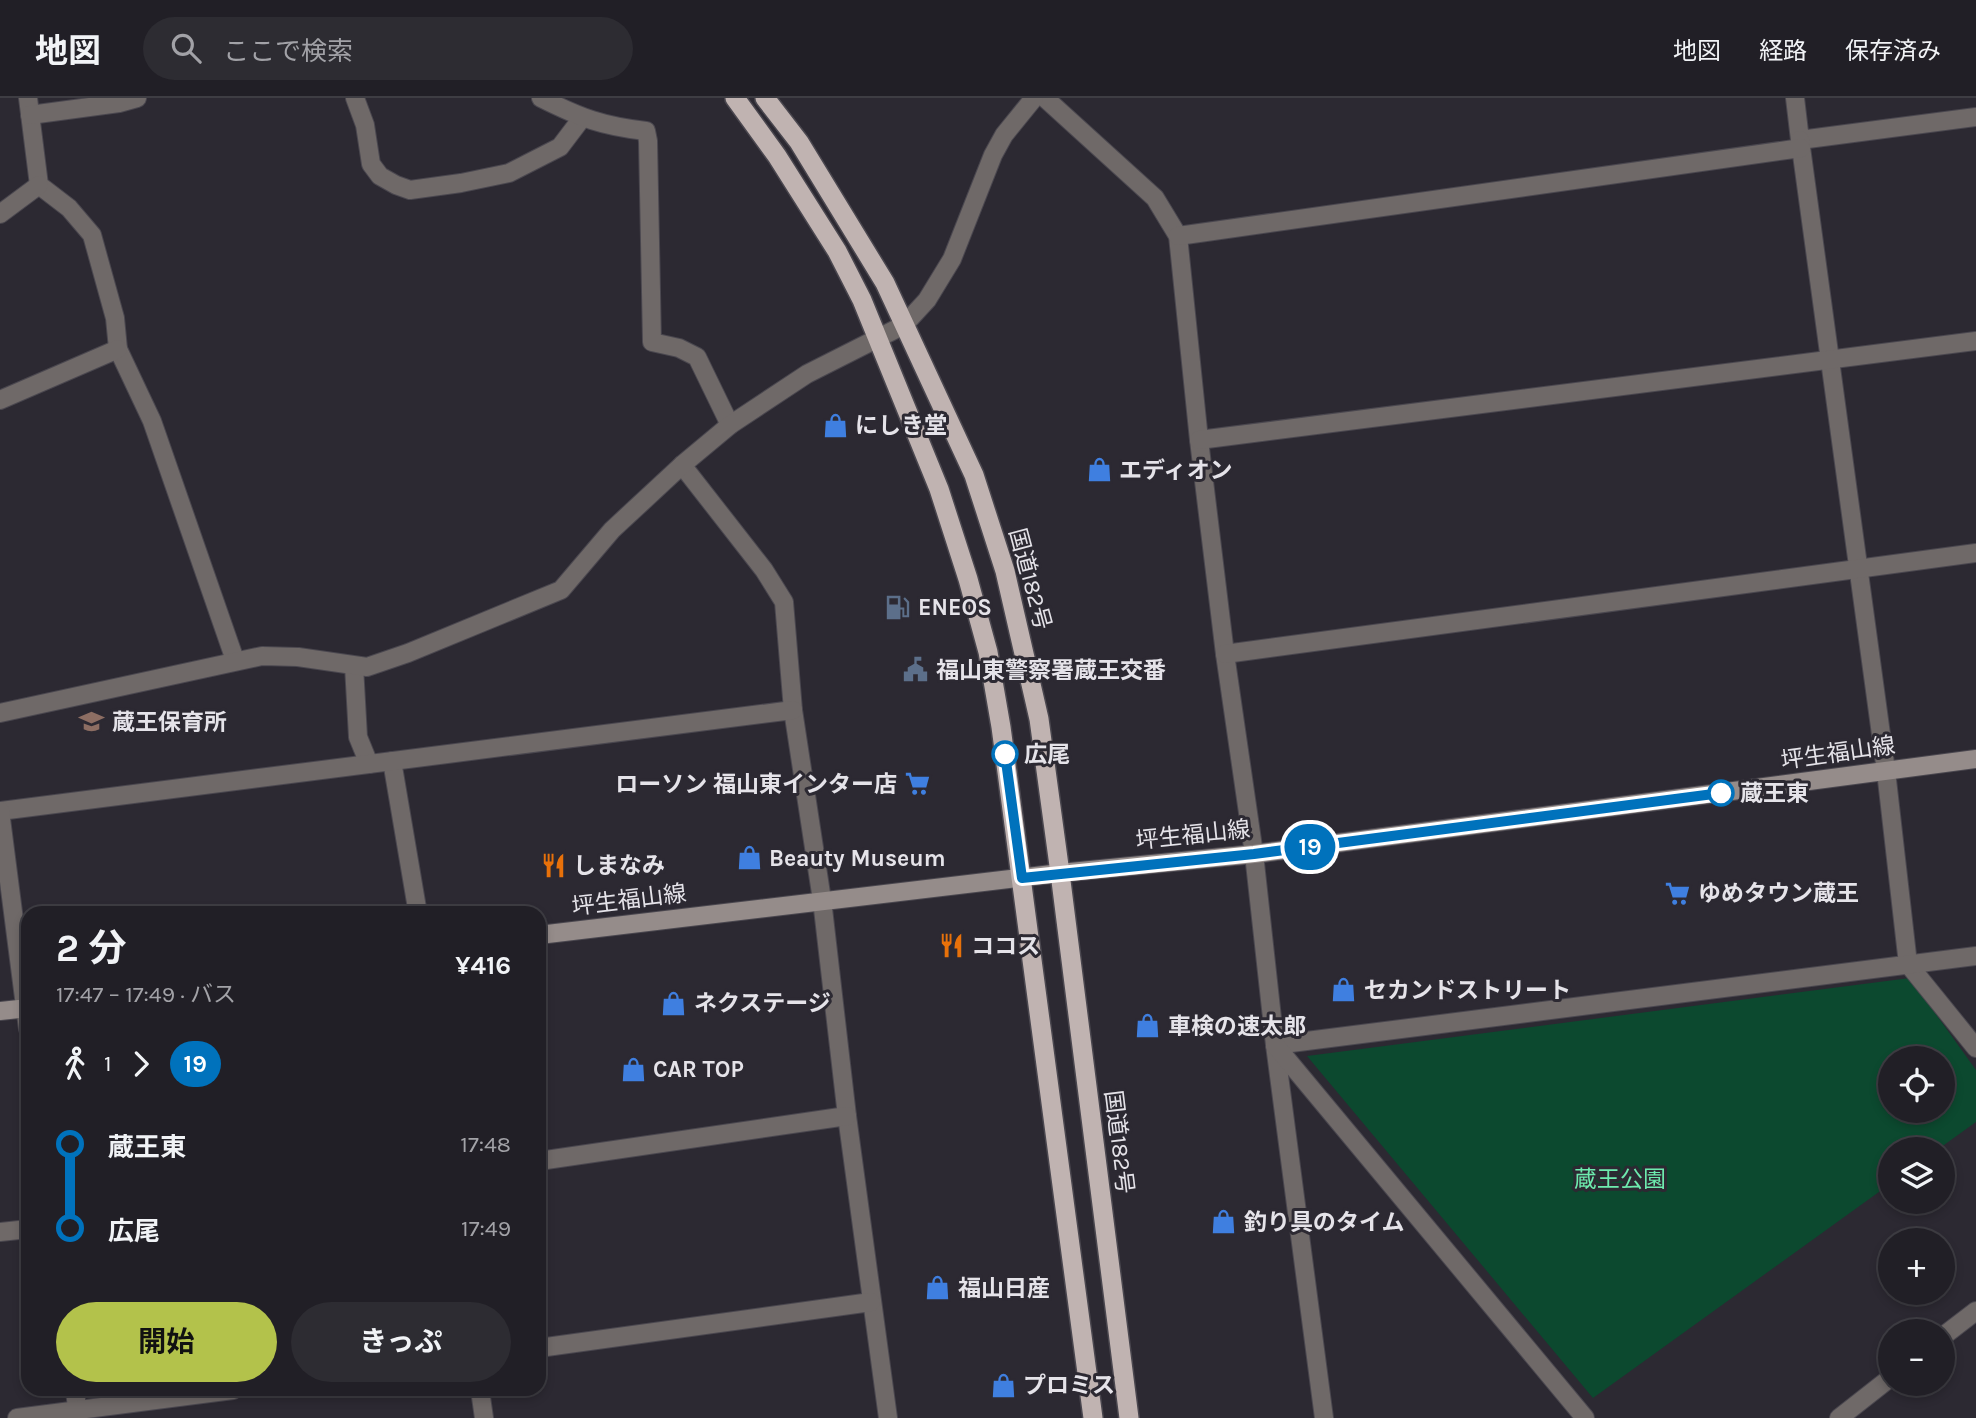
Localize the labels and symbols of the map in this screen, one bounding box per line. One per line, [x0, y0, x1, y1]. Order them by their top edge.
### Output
shop icon: にしき堂 [821, 411, 849, 439]
place label: にしき堂 [855, 412, 947, 439]
shop icon: エディオン [1085, 456, 1113, 484]
place label: エディオン [1119, 457, 1232, 484]
street label: 国道182号 [1003, 525, 1057, 633]
fuel station icon: ENEOS [884, 593, 912, 621]
place label: ENEOS [918, 594, 992, 621]
public building icon: 福山東警察署蔵王交番 [902, 656, 930, 684]
place label: 福山東警察署蔵王交番 [936, 657, 1166, 684]
school or university icon: 蔵王保育所 [78, 708, 106, 736]
place label: 蔵王保育所 [112, 709, 227, 736]
street label: 坪生福山線 [1779, 732, 1897, 774]
marker: 広尾 [992, 741, 1018, 767]
place label: 広尾 [1024, 741, 1070, 768]
supermarket icon: ローソン 福山東インター店 [903, 770, 931, 798]
place label: ローソン 福山東インター店 [615, 771, 897, 798]
marker: 蔵王東 [1708, 780, 1734, 806]
place label: 蔵王東 [1740, 780, 1809, 807]
street label: 坪生福山線 [1134, 816, 1252, 854]
line badge: 19 [1278, 824, 1342, 870]
shop icon: Beauty Museum [735, 844, 763, 872]
place label: Beauty Museum [769, 845, 946, 872]
restaurant icon: しまなみ [539, 851, 567, 879]
place label: しまなみ [573, 852, 665, 879]
supermarket icon: ゆめタウン蔵王 [1664, 879, 1692, 907]
street label: 坪生福山線 [570, 880, 688, 920]
place label: ゆめタウン蔵王 [1698, 880, 1859, 907]
restaurant icon: ココス [937, 932, 965, 960]
place label: ココス [971, 933, 1040, 960]
shop icon: セカンドストリート [1330, 976, 1358, 1004]
place label: セカンドストリート [1364, 977, 1571, 1004]
shop icon: ネクステージ [660, 989, 688, 1017]
place label: ネクステージ [694, 990, 831, 1017]
shop icon: 車検の速太郎 [1134, 1012, 1162, 1040]
place label: 車検の速太郎 [1168, 1013, 1306, 1040]
shop icon: CAR TOP [619, 1055, 647, 1083]
place label: CAR TOP [653, 1056, 744, 1083]
street label: 国道182号 [1099, 1089, 1139, 1195]
park label: 蔵王公園 [1574, 1166, 1666, 1193]
shop icon: 釣り具のタイム [1210, 1208, 1238, 1236]
place label: 釣り具のタイム [1244, 1209, 1405, 1236]
shop icon: 福山日産 [924, 1274, 952, 1302]
place label: 福山日産 [958, 1275, 1050, 1302]
shop icon: プロミス [989, 1371, 1017, 1399]
place label: プロミス [1023, 1372, 1115, 1399]

